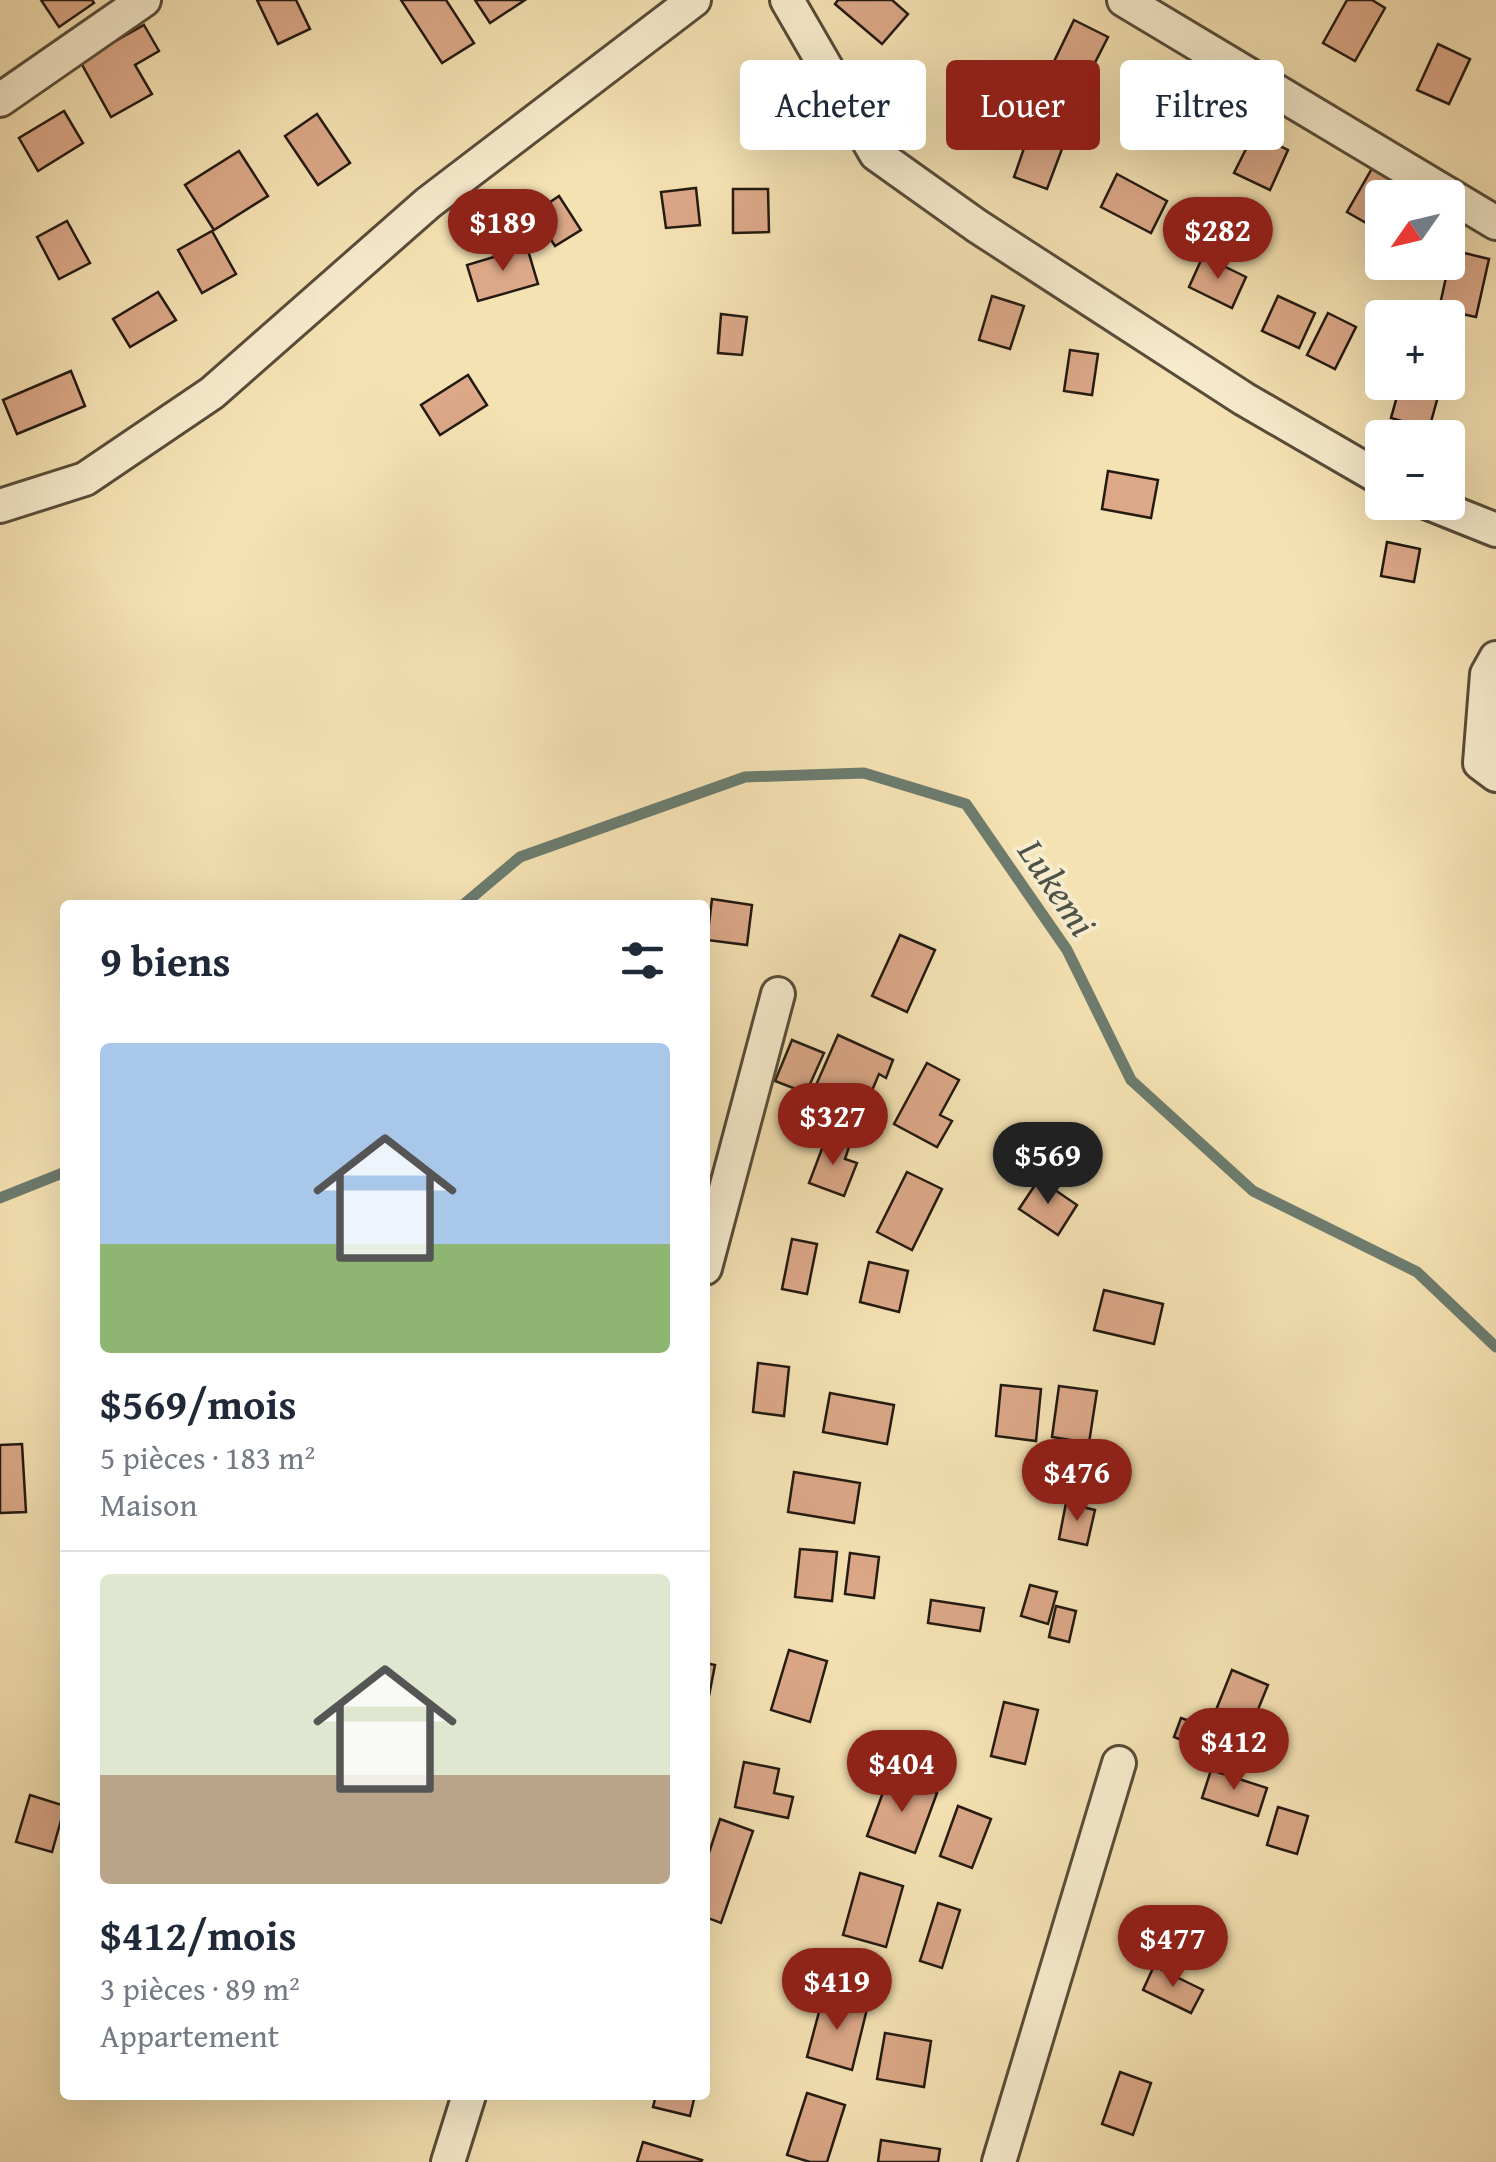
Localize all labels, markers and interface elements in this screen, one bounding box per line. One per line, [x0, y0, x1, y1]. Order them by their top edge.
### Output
chip: Acheter [740, 60, 926, 150]
chip: Louer [946, 60, 1100, 150]
chip: Filtres [1120, 60, 1284, 150]
north arrow [1365, 180, 1465, 280]
map controls [1365, 180, 1465, 520]
pin: $189 [444, 189, 562, 274]
pin: $282 [1159, 197, 1277, 282]
text: $189 [470, 198, 536, 245]
text: $282 [1185, 206, 1251, 253]
button: + [1365, 300, 1465, 400]
button: − [1365, 420, 1465, 520]
water label: Lukemi [1004, 826, 1111, 947]
text: 9 biens [100, 930, 231, 991]
icon: filters [615, 933, 670, 988]
pin: $327 [774, 1083, 892, 1168]
text: $327 [800, 1092, 866, 1139]
icon: home [295, 1108, 475, 1288]
pin: $569 [989, 1122, 1107, 1207]
text: $569 [1015, 1131, 1081, 1178]
text: $569/mois [100, 1373, 297, 1434]
text: 5 pièces · 183 m² [100, 1434, 315, 1481]
pin: $476 [1018, 1439, 1136, 1524]
text: $476 [1044, 1448, 1110, 1495]
text: Maison [100, 1481, 197, 1528]
icon: home [295, 1639, 475, 1819]
pin: $412 [1175, 1708, 1293, 1793]
text: $412 [1201, 1717, 1267, 1764]
pin: $404 [843, 1730, 961, 1815]
text: $404 [869, 1739, 935, 1786]
text: $412/mois [100, 1904, 297, 1965]
pin: $477 [1114, 1905, 1232, 1990]
text: $477 [1140, 1914, 1206, 1961]
pin: $419 [778, 1948, 896, 2033]
text: $419 [804, 1957, 870, 2004]
text: 3 pièces · 89 m² [100, 1965, 300, 2012]
text: Appartement [100, 2012, 279, 2059]

